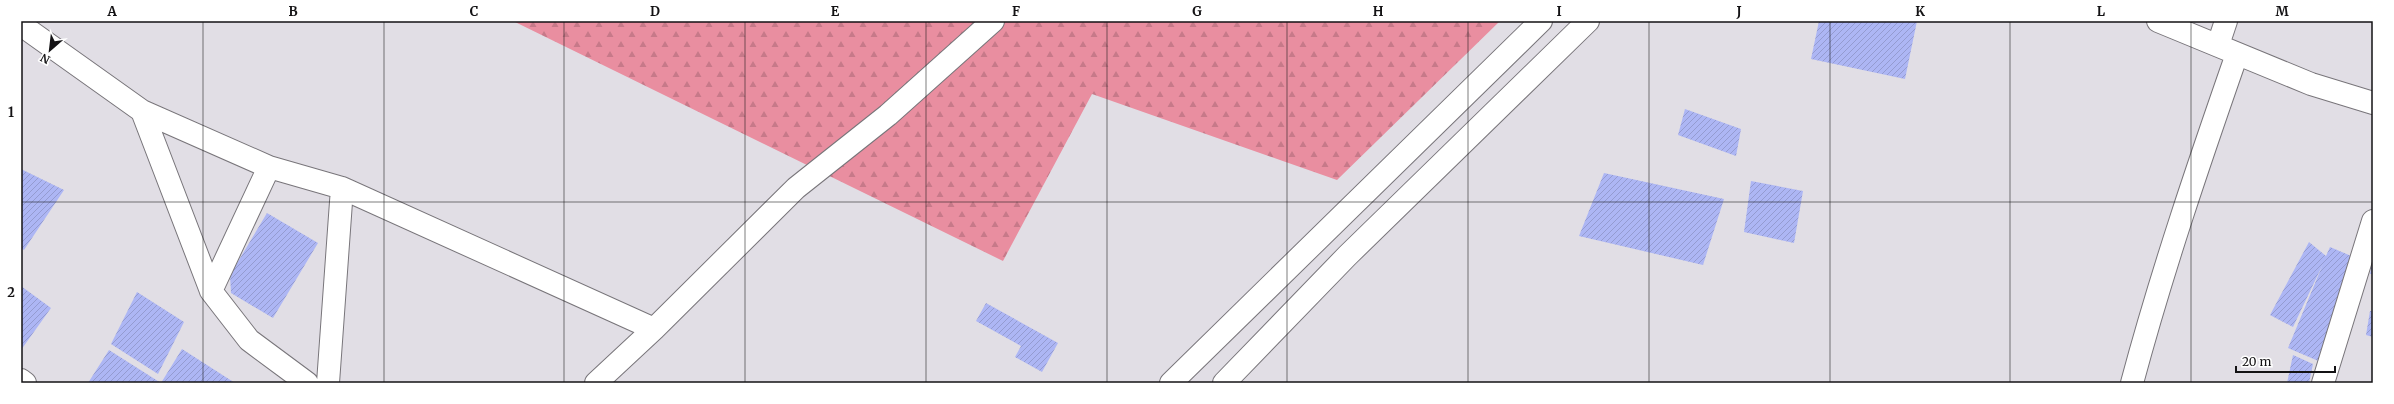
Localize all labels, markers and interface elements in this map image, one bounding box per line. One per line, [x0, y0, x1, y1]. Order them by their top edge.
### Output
text: A [106, 3, 117, 20]
text: B [288, 3, 298, 20]
text: C [470, 3, 479, 20]
text: D [650, 3, 660, 20]
text: E [831, 3, 840, 20]
text: F [1012, 3, 1020, 20]
text: G [1192, 3, 1202, 20]
text: H [1373, 3, 1384, 20]
text: I [1556, 3, 1562, 20]
text: J [1735, 3, 1742, 20]
text: K [1915, 3, 1925, 20]
text: L [2097, 3, 2106, 20]
text: M [2275, 3, 2289, 20]
north arrow [30, 30, 70, 70]
text: N [38, 50, 52, 67]
text: 1 [8, 104, 14, 121]
text: 2 [7, 284, 15, 301]
scale bar [2236, 348, 2335, 374]
text: 20 m [2242, 354, 2271, 369]

